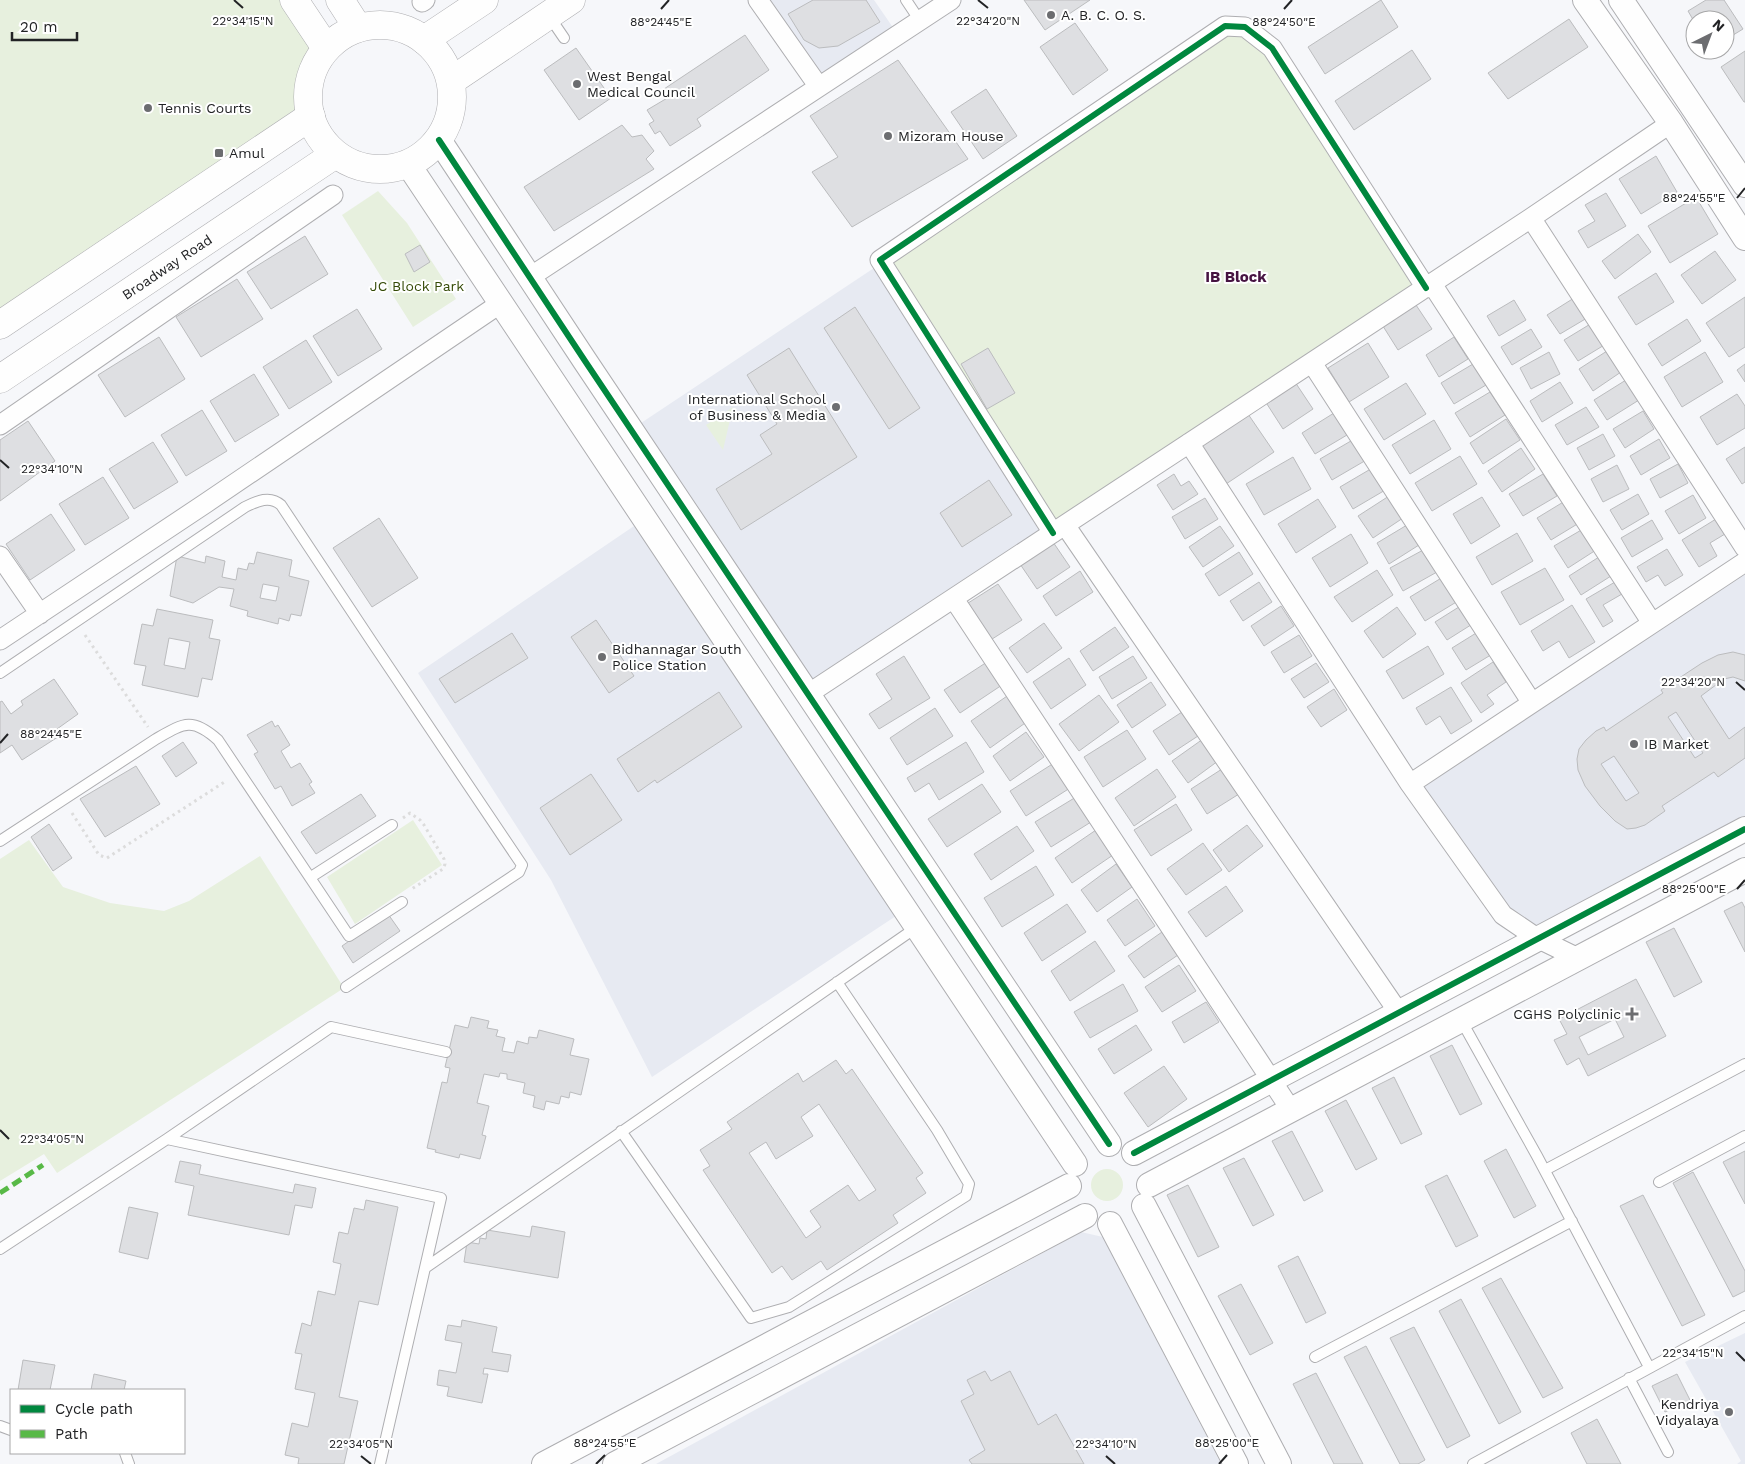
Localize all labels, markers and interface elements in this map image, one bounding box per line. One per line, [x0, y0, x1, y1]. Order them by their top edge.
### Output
place label: A. B. C. O. S. [1061, 7, 1146, 23]
marker: A. B. C. O. S. [1045, 9, 1057, 21]
scale bar [12, 10, 78, 42]
north arrow [1685, 10, 1735, 60]
text: 22°34'15"N [212, 14, 274, 28]
text: 22°34'20"N [956, 14, 1020, 28]
text: 88°24'45"E [630, 15, 692, 29]
text: 88°24'50"E [1252, 15, 1316, 29]
text: N [1709, 16, 1728, 35]
text: 20 m [20, 18, 58, 36]
place label: West Bengal Medical Council [587, 68, 696, 100]
marker: West Bengal Medical Council [571, 78, 583, 90]
place label: Tennis Courts [158, 100, 251, 116]
marker: Tennis Courts [142, 102, 154, 114]
place label: Mizoram House [898, 128, 1004, 144]
marker: Mizoram House [882, 130, 894, 142]
place label: Amul [229, 145, 265, 161]
marker: Amul [213, 147, 225, 159]
text: 88°24'55"E [1663, 191, 1726, 205]
street label: Broadway Road [119, 231, 215, 303]
district label: IB Block [1205, 268, 1267, 286]
park label: JC Block Park [370, 278, 464, 294]
place label: International School of Business & Media [688, 391, 827, 423]
marker: International School of Business & Media [830, 401, 842, 413]
text: 22°34'10"N [21, 462, 83, 476]
place label: Bidhannagar South Police Station [612, 641, 742, 673]
marker: Bidhannagar South Police Station [596, 651, 608, 663]
text: 22°34'20"N [1661, 675, 1725, 689]
text: 88°24'45"E [20, 727, 82, 741]
place label: IB Market [1644, 736, 1709, 752]
marker: IB Market [1628, 738, 1640, 750]
text: 88°25'00"E [1662, 882, 1727, 896]
place label: CGHS Polyclinic [1513, 1006, 1621, 1022]
marker: CGHS Polyclinic [1625, 1007, 1639, 1021]
text: 22°34'05"N [20, 1132, 84, 1146]
text: 22°34'15"N [1662, 1346, 1724, 1360]
legend [10, 1389, 185, 1454]
place label: Kendriya Vidyalaya [1656, 1396, 1719, 1428]
text: Cycle path [55, 1400, 133, 1418]
marker: Kendriya Vidyalaya [1723, 1406, 1735, 1418]
text: Path [55, 1425, 88, 1443]
text: 88°24'55"E [574, 1436, 637, 1450]
text: 88°25'00"E [1195, 1436, 1260, 1450]
text: 22°34'05"N [329, 1437, 393, 1451]
text: 22°34'10"N [1075, 1437, 1137, 1451]

